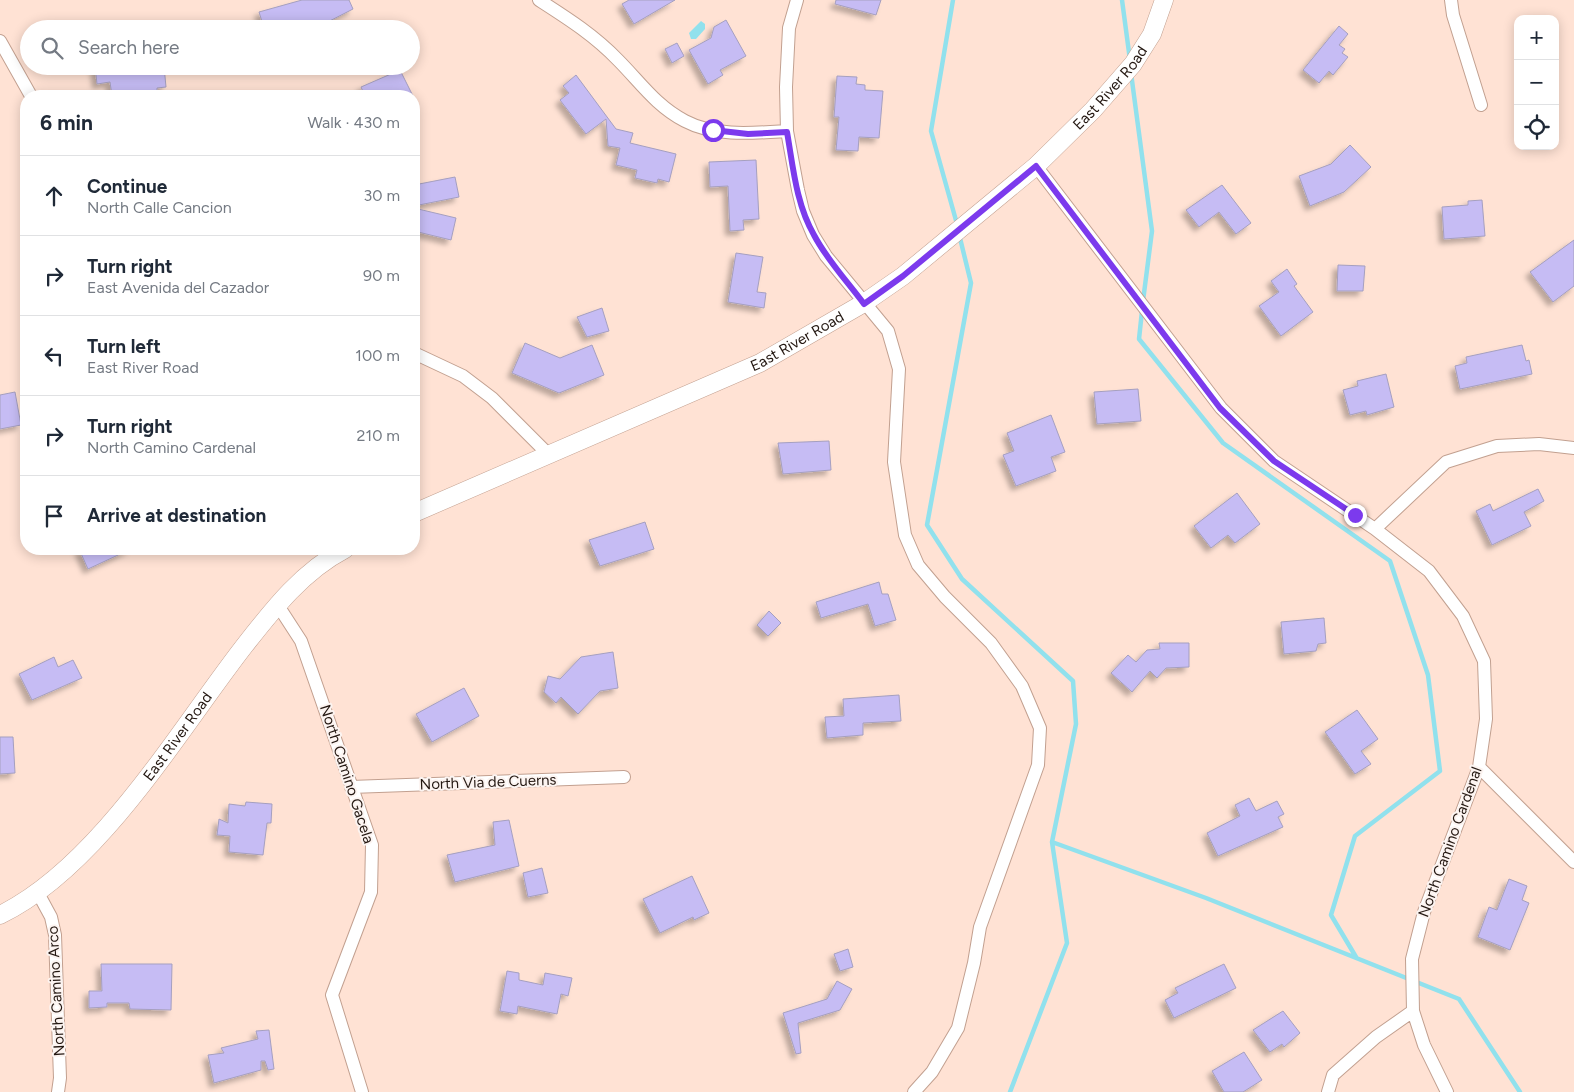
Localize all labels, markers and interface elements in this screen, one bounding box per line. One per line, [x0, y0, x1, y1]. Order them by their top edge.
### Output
map controls [1514, 15, 1559, 150]
button: + [1514, 15, 1559, 60]
search box [20, 20, 420, 75]
icon: search [38, 34, 66, 62]
text: Search here [78, 36, 180, 59]
street label: East River Road [1069, 43, 1151, 134]
button: − [1514, 60, 1559, 105]
button: locate [1514, 105, 1559, 150]
text: 6 min [40, 110, 93, 135]
text: Walk · 430 m [307, 113, 400, 132]
route start [702, 119, 725, 142]
text: Continue [87, 175, 167, 198]
icon: ahead [40, 182, 68, 210]
text: 30 m [363, 186, 400, 205]
text: North Calle Cancion [87, 198, 232, 217]
text: Turn right [87, 255, 173, 278]
icon: right [40, 262, 68, 290]
text: 90 m [363, 266, 400, 285]
text: East Avenida del Cazador [87, 278, 269, 297]
street label: East River Road [748, 308, 847, 375]
text: Turn left [87, 335, 161, 358]
icon: left [40, 342, 68, 370]
text: 100 m [355, 346, 400, 365]
text: East River Road [87, 358, 199, 377]
text: Turn right [87, 415, 173, 438]
icon: right [40, 422, 68, 450]
text: 210 m [357, 426, 400, 445]
text: North Camino Cardenal [87, 438, 256, 457]
icon: arrive [40, 502, 68, 530]
text: Arrive at destination [87, 504, 266, 527]
route end [1344, 504, 1367, 527]
street label: East River Road [139, 689, 216, 785]
street label: North Camino Gacela [316, 702, 378, 846]
street label: North Camino Cardenal [1414, 764, 1486, 920]
street label: North Via de Cuerns [419, 771, 557, 793]
street label: North Camino Arco [44, 925, 68, 1057]

